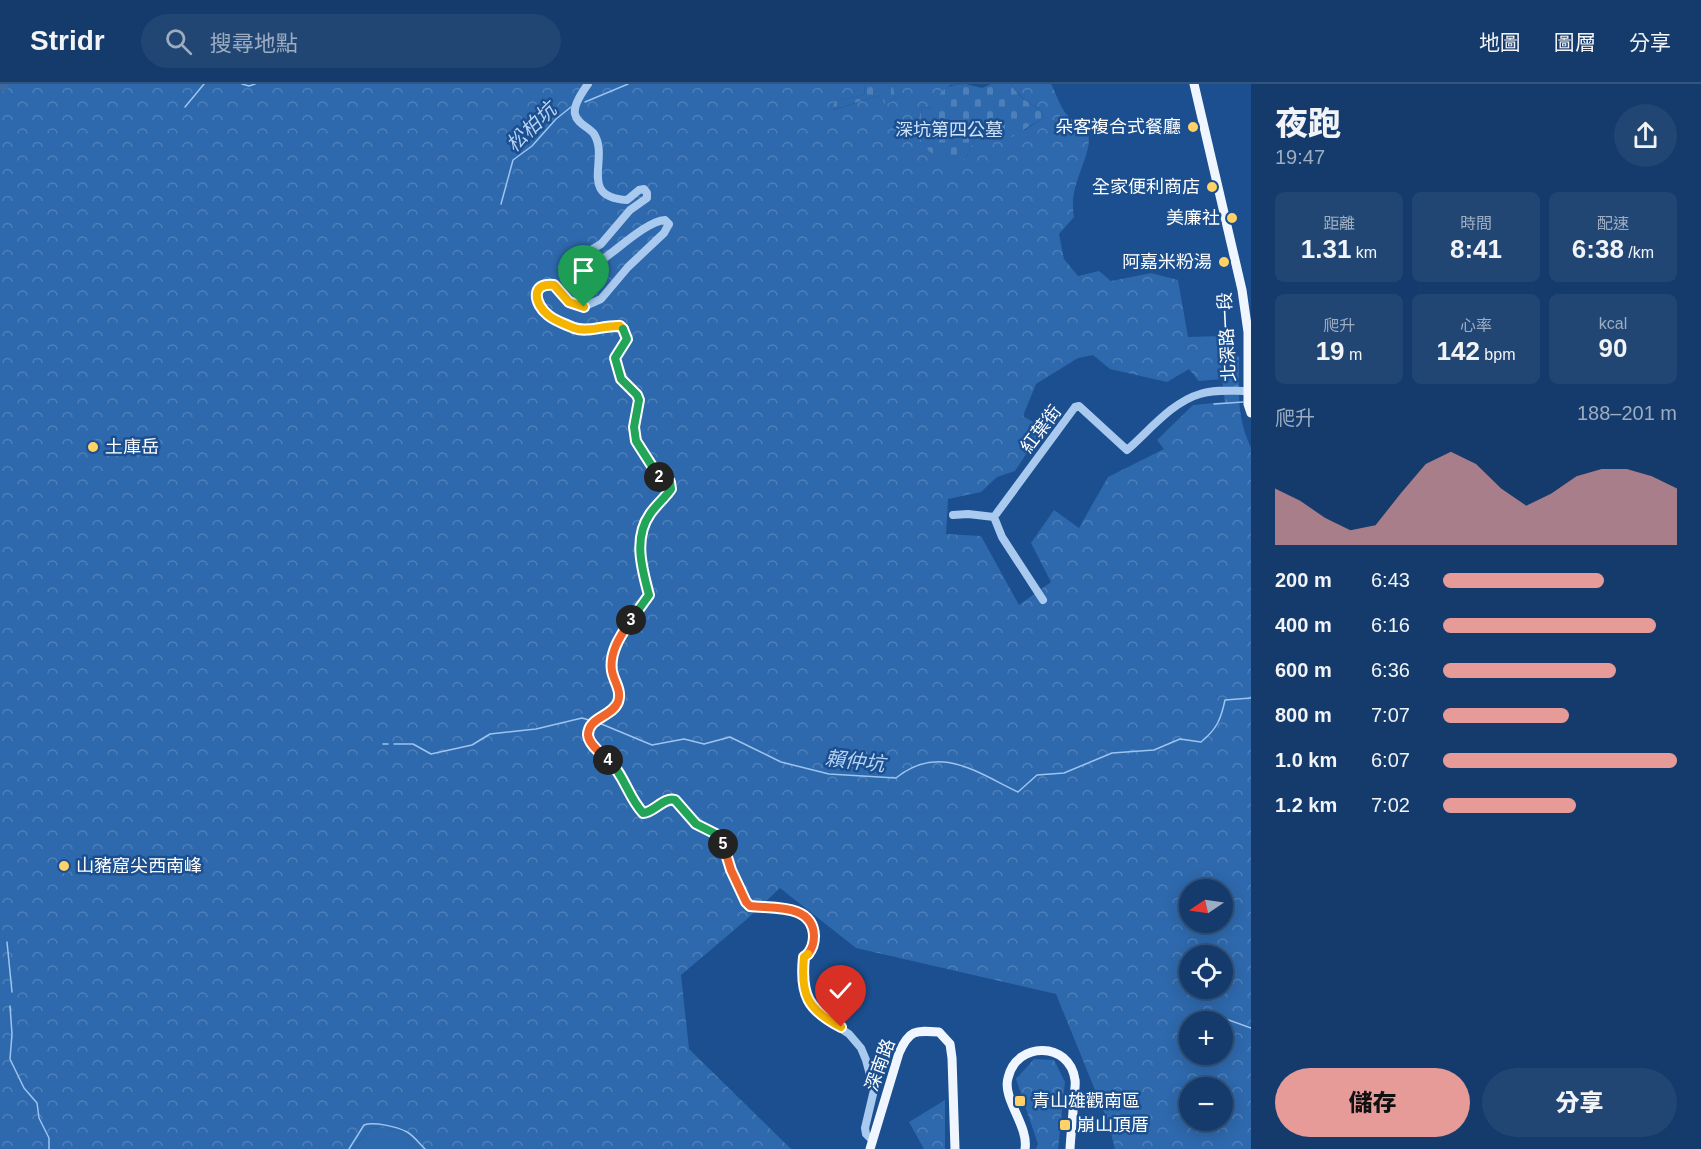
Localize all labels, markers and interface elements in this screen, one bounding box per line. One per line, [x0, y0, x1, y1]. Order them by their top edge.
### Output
search box [141, 14, 561, 68]
text: Stridr [30, 25, 105, 56]
icon: search [162, 25, 195, 58]
text: 搜尋地點 [210, 31, 298, 56]
text: 地圖 [1479, 31, 1521, 54]
text: 圖層 [1554, 31, 1596, 54]
text: 分享 [1629, 31, 1671, 54]
water label: 松柏坑 [502, 96, 562, 156]
button: share [1614, 104, 1677, 167]
text: 夜跑 [1275, 105, 1341, 142]
place label: 朵客複合式餐廳 [1055, 117, 1181, 137]
park label: 深坑第四公墓 [895, 120, 1003, 140]
marker: 朵客複合式餐廳 [1186, 120, 1200, 134]
text: 19:47 [1275, 146, 1325, 168]
place label: 全家便利商店 [1092, 177, 1200, 197]
marker: 全家便利商店 [1205, 180, 1219, 194]
place label: 美廉社 [1166, 208, 1220, 228]
marker: 美廉社 [1225, 211, 1239, 225]
text: 距離 [1323, 215, 1355, 232]
text: 時間 [1460, 215, 1492, 232]
text: 配速 [1597, 215, 1629, 232]
text: 1.31 [1301, 234, 1351, 264]
text: 8:41 [1450, 234, 1502, 264]
text: 6:38 [1572, 234, 1624, 264]
text: km [1351, 244, 1377, 261]
text: /km [1624, 244, 1654, 261]
pin [558, 245, 609, 307]
place label: 阿嘉米粉湯 [1122, 252, 1212, 272]
icon: arrive [567, 254, 600, 287]
marker: 阿嘉米粉湯 [1217, 255, 1231, 269]
street label: 北深路一段 [1215, 292, 1239, 382]
text: kcal [1599, 315, 1627, 332]
text: 爬升 [1323, 317, 1355, 334]
text: 心率 [1460, 317, 1492, 334]
text: 90 [1599, 333, 1627, 363]
text: 19 [1316, 336, 1345, 366]
text: 142 [1437, 336, 1480, 366]
text: m [1345, 346, 1362, 363]
text: bpm [1480, 346, 1515, 363]
street label: 紅葉街 [1017, 401, 1065, 457]
text: 188–201 m [1577, 402, 1677, 424]
text: 爬升 [1275, 407, 1315, 429]
place label: 土庫岳 [105, 437, 159, 457]
marker: 土庫岳 [86, 440, 100, 454]
pin: 2 [644, 462, 674, 492]
text: 2 [655, 468, 663, 485]
text: 200 m [1275, 569, 1332, 591]
text: 6:43 [1371, 569, 1410, 591]
pin: 3 [616, 605, 646, 635]
text: 3 [627, 611, 635, 628]
text: 400 m [1275, 614, 1332, 636]
text: 6:16 [1371, 614, 1410, 636]
text: 600 m [1275, 659, 1332, 681]
text: 6:36 [1371, 659, 1410, 681]
text: 800 m [1275, 704, 1332, 726]
text: 7:07 [1371, 704, 1410, 726]
pin: 4 [593, 745, 623, 775]
water label: 賴仲坑 [824, 747, 889, 775]
text: 1.0 km [1275, 749, 1337, 771]
text: 6:07 [1371, 749, 1410, 771]
text: 4 [604, 751, 612, 768]
text: 1.2 km [1275, 794, 1337, 816]
text: 7:02 [1371, 794, 1410, 816]
pin: 5 [708, 829, 738, 859]
text: 5 [719, 835, 727, 852]
place label: 山豬窟尖西南峰 [76, 856, 202, 876]
marker: 山豬窟尖西南峰 [57, 859, 71, 873]
north arrow [1179, 879, 1233, 933]
map controls [1179, 879, 1233, 1131]
button: locate [1179, 945, 1233, 999]
pin [815, 965, 866, 1027]
icon: check [824, 974, 857, 1007]
button: + [1179, 1011, 1233, 1065]
street label: 深南路 [861, 1036, 899, 1094]
button: 儲存 [1275, 1068, 1470, 1137]
button: 分享 [1482, 1068, 1677, 1137]
button: − [1179, 1077, 1233, 1131]
place label: 青山雄觀南區 [1032, 1091, 1140, 1111]
marker: 青山雄觀南區 [1013, 1094, 1027, 1108]
place label: 崩山頂厝 [1077, 1115, 1149, 1135]
marker: 崩山頂厝 [1058, 1118, 1072, 1132]

